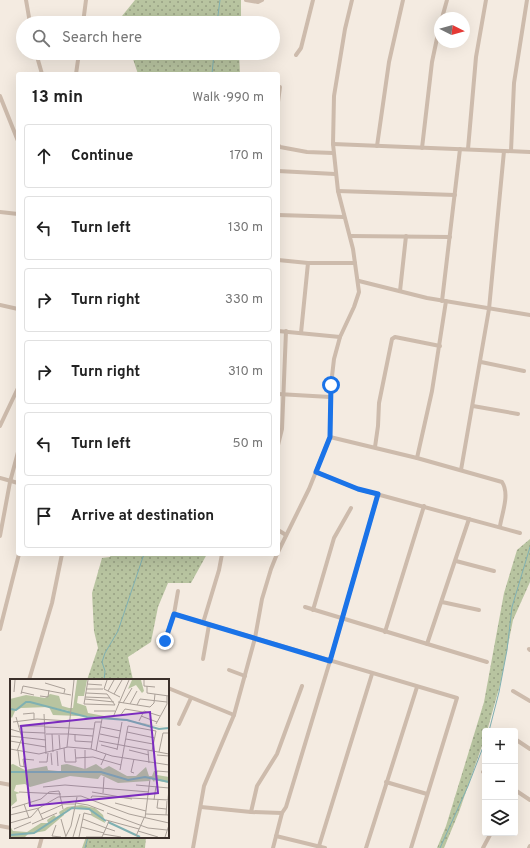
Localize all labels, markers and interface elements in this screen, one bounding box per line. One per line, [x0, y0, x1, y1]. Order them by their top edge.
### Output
north arrow [434, 12, 470, 48]
search box [16, 16, 280, 60]
icon: search [30, 27, 52, 49]
text: Search here [62, 29, 142, 48]
text: 13 min [32, 87, 83, 109]
text: Walk · 990 m [192, 90, 264, 106]
icon: ahead [33, 145, 55, 167]
text: Continue [71, 147, 133, 166]
text: 170 m [229, 148, 263, 164]
icon: left [33, 217, 55, 239]
text: Turn left [71, 219, 131, 238]
text: 130 m [228, 220, 263, 236]
icon: right [33, 289, 55, 311]
text: Turn right [71, 291, 140, 310]
text: 330 m [225, 292, 263, 308]
icon: right [33, 361, 55, 383]
text: Turn right [71, 363, 140, 382]
text: 310 m [228, 364, 263, 380]
route start [322, 376, 340, 394]
icon: left [33, 433, 55, 455]
text: Turn left [71, 435, 131, 454]
text: 50 m [233, 436, 263, 452]
icon: arrive [33, 505, 55, 527]
text: Arrive at destination [71, 507, 214, 526]
route end [156, 632, 174, 650]
inset map [10, 679, 169, 838]
map controls [482, 728, 518, 836]
button: + [482, 728, 518, 764]
button: − [482, 764, 518, 800]
button: layers [482, 800, 518, 836]

